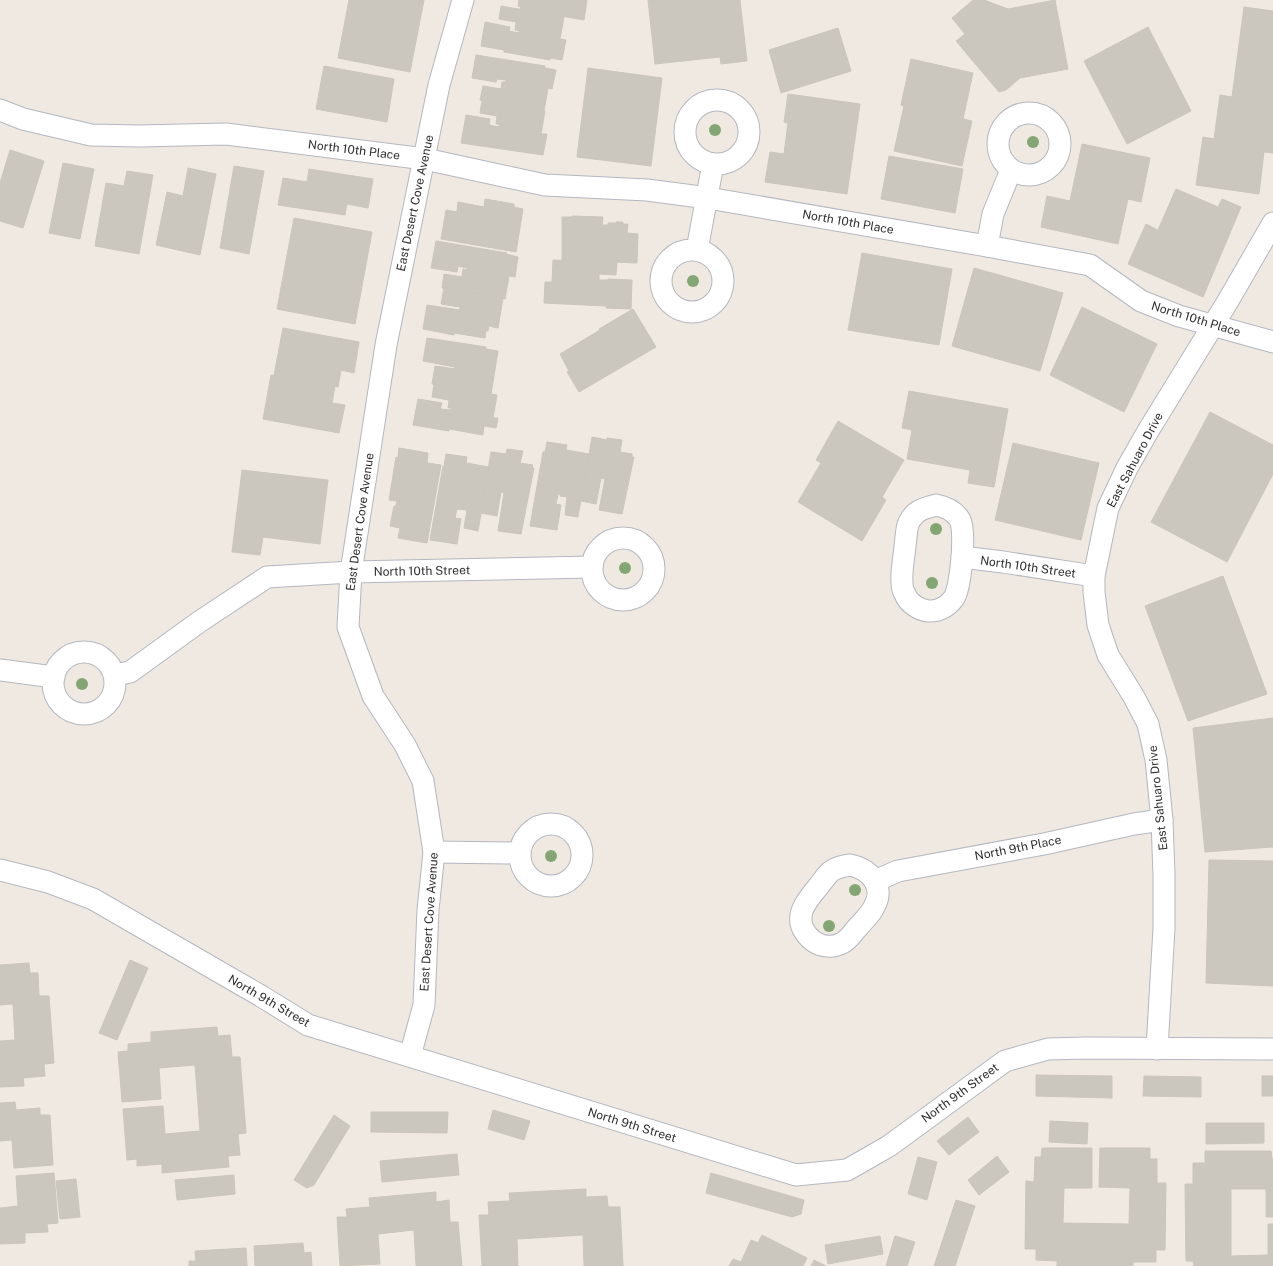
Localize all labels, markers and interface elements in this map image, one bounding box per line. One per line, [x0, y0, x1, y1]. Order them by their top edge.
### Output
street label: East Desert Cove Avenue [394, 133, 436, 273]
street label: North 10th Place [307, 137, 401, 163]
street label: North 10th Place [801, 207, 895, 237]
street label: North 10th Place [1150, 299, 1243, 339]
street label: East Sahuaro Drive [1104, 410, 1166, 510]
street label: East Desert Cove Avenue [343, 452, 377, 592]
street label: North 10th Street [979, 553, 1077, 581]
street label: North 10th Street [374, 563, 471, 579]
street label: East Sahuaro Drive [1146, 745, 1170, 851]
street label: North 9th Place [974, 833, 1063, 863]
street label: East Desert Cove Avenue [417, 852, 441, 992]
street label: North 9th Street [226, 972, 313, 1030]
street label: North 9th Street [919, 1060, 1002, 1126]
street label: North 9th Street [586, 1105, 678, 1145]

